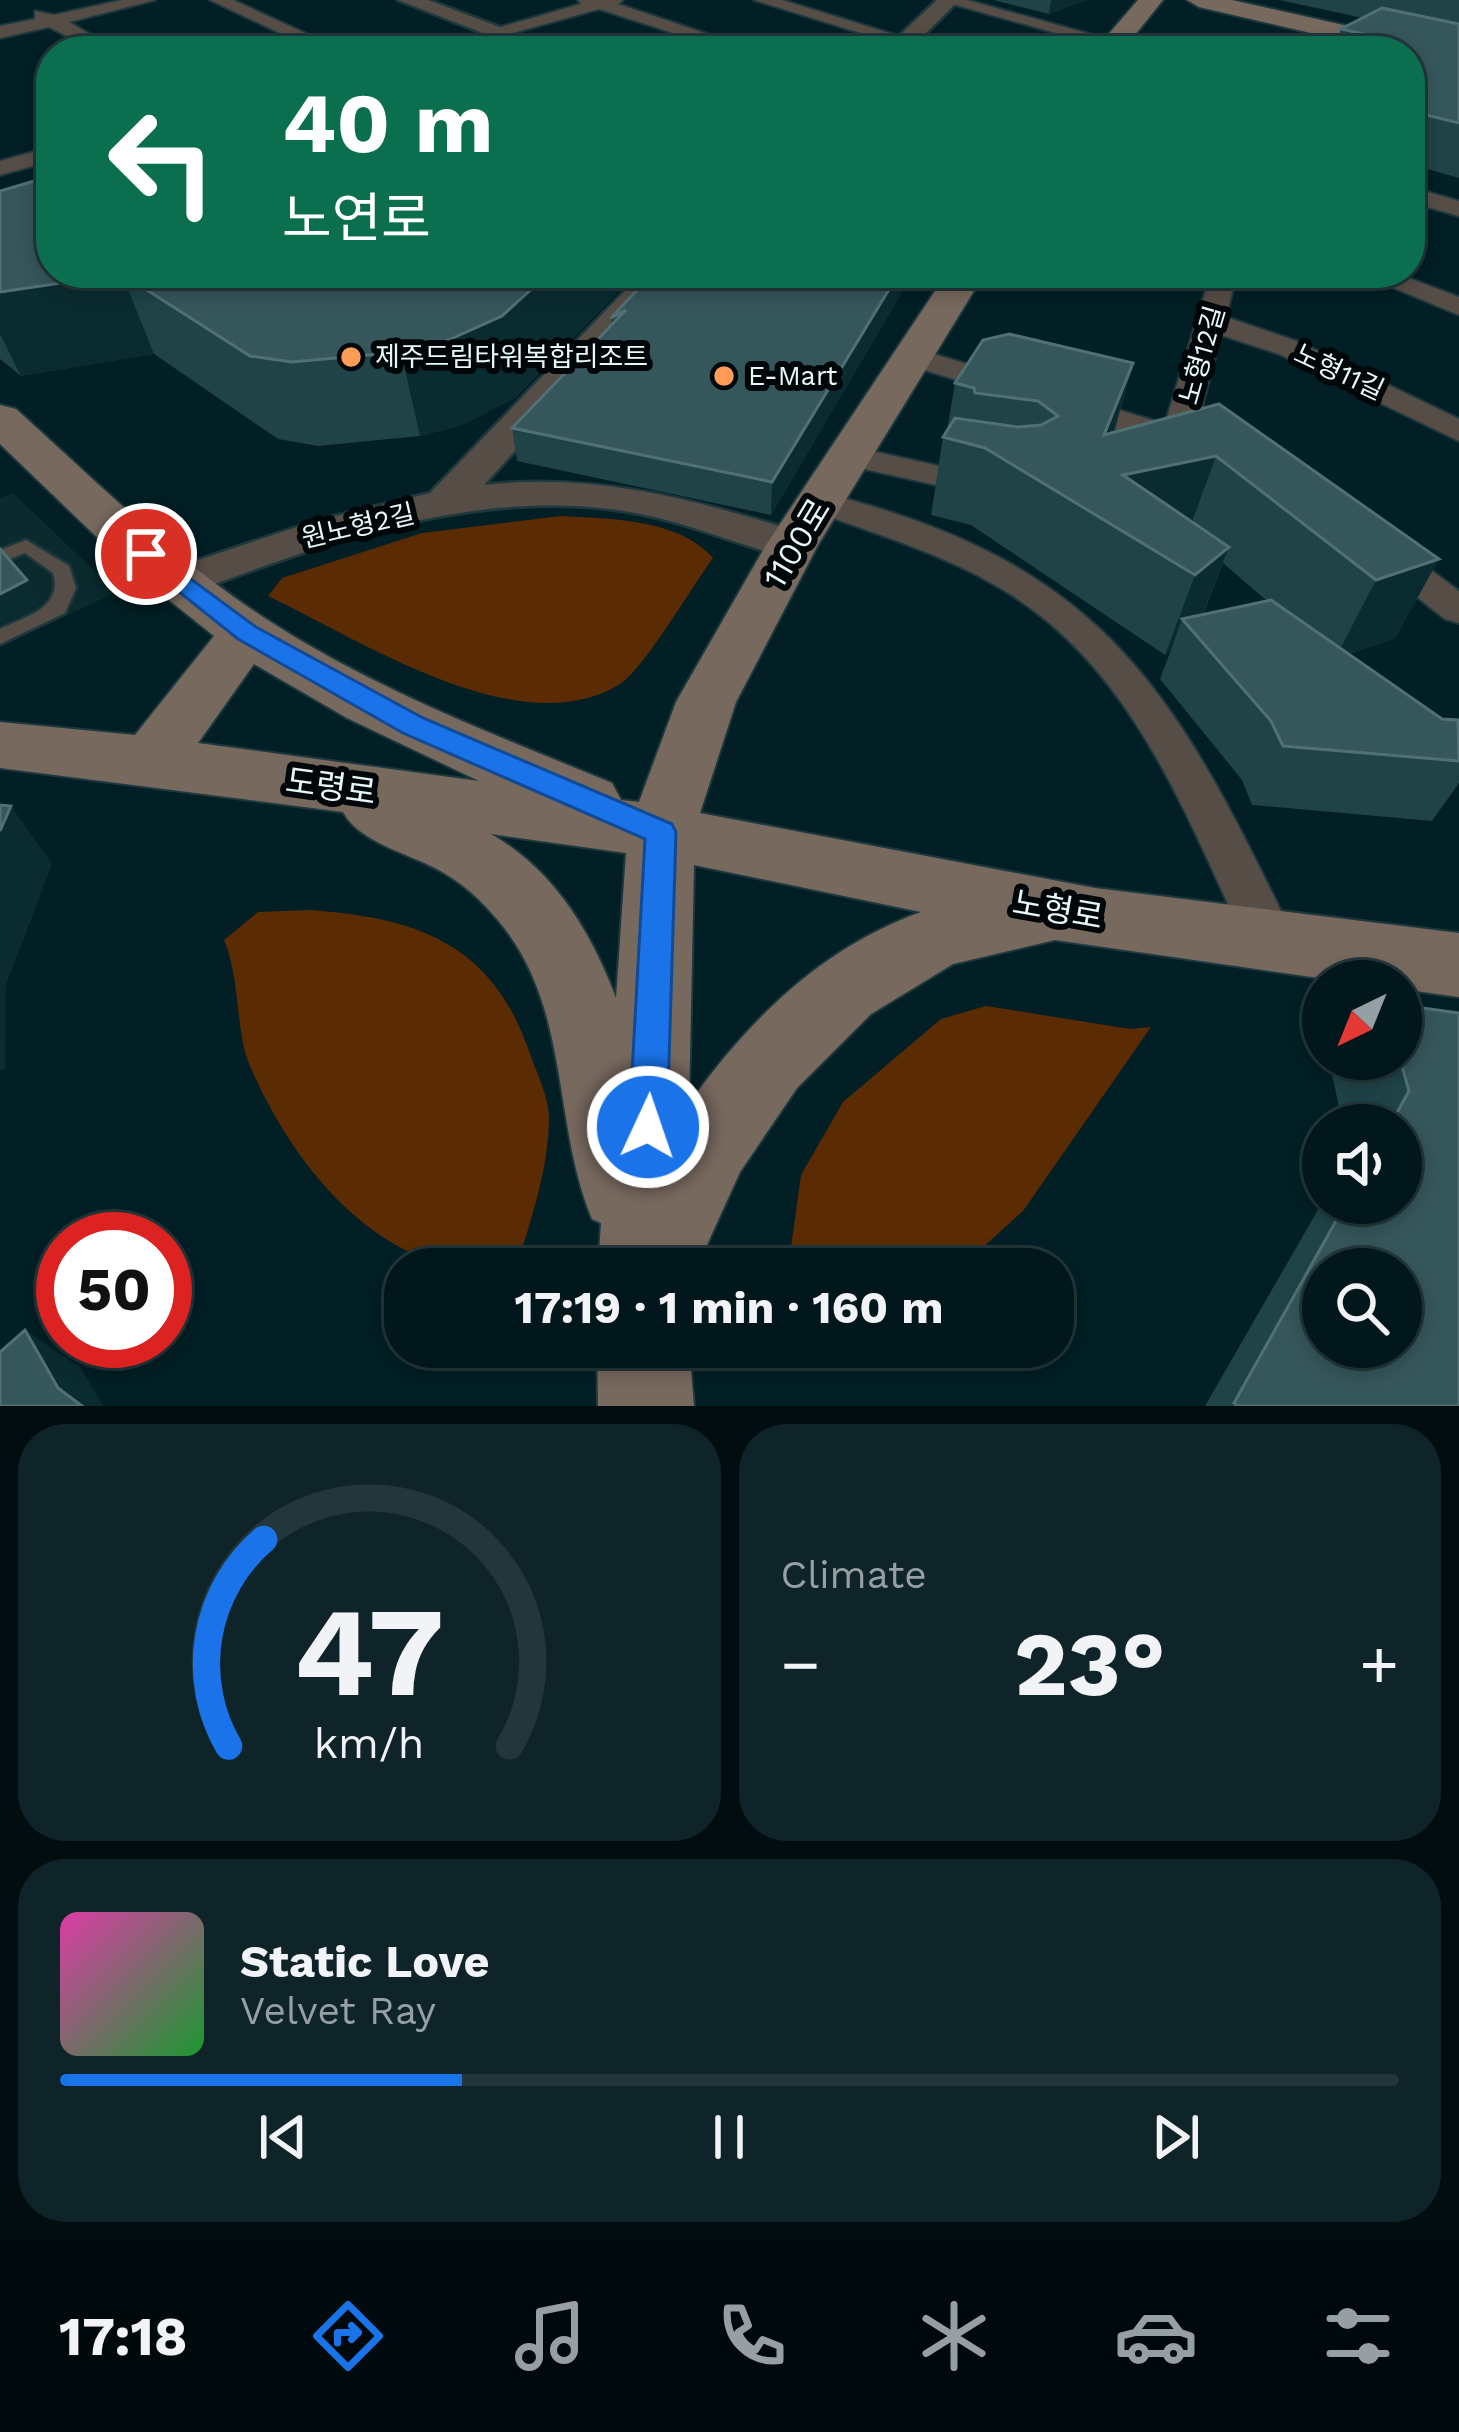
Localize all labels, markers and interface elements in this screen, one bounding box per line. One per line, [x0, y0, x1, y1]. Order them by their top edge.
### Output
text: 40 m [282, 74, 493, 172]
icon: left [84, 84, 240, 240]
text: 노연로 [282, 187, 431, 250]
street label: 노형12길 [1173, 302, 1231, 408]
street label: 노형11길 [1289, 337, 1389, 407]
place label: 제주드림타워복합리조트 [375, 341, 648, 373]
marker: 제주드림타워복합리조트 [338, 344, 364, 370]
place label: E-Mart [748, 360, 837, 392]
marker: E-Mart [711, 363, 737, 389]
street label: 1100로 [755, 492, 838, 595]
street label: 원노형2길 [298, 497, 418, 555]
pin [95, 503, 197, 605]
icon: arrive [113, 521, 179, 587]
street label: 도령로 [283, 761, 379, 812]
street label: 노형로 [1010, 882, 1106, 937]
north arrow [1302, 960, 1422, 1080]
map controls [1302, 960, 1422, 1368]
position arrow [585, 1064, 711, 1190]
button: sound [1302, 1104, 1422, 1224]
speed limit sign: 50 [36, 1212, 192, 1368]
button: search [1302, 1248, 1422, 1368]
text: 17:19 · 1 min · 160 m [515, 1281, 944, 1334]
text: Climate [781, 1552, 927, 1597]
text: 47 [294, 1579, 444, 1725]
text: 23° [1014, 1611, 1166, 1717]
text: − [781, 1626, 820, 1703]
text: + [1359, 1626, 1399, 1703]
text: km/h [314, 1717, 424, 1767]
text: Static Love [240, 1935, 490, 1988]
text: Velvet Ray [240, 1988, 436, 2033]
icon: previous [250, 2104, 316, 2170]
icon: pause [696, 2104, 762, 2170]
icon: next [1143, 2104, 1209, 2170]
icon: directions [306, 2294, 390, 2378]
icon: music [508, 2294, 592, 2378]
icon: phone [710, 2294, 794, 2378]
icon: climate [912, 2294, 996, 2378]
icon: car [1114, 2294, 1198, 2378]
icon: filters [1316, 2294, 1400, 2378]
text: 17:18 [59, 2305, 188, 2368]

